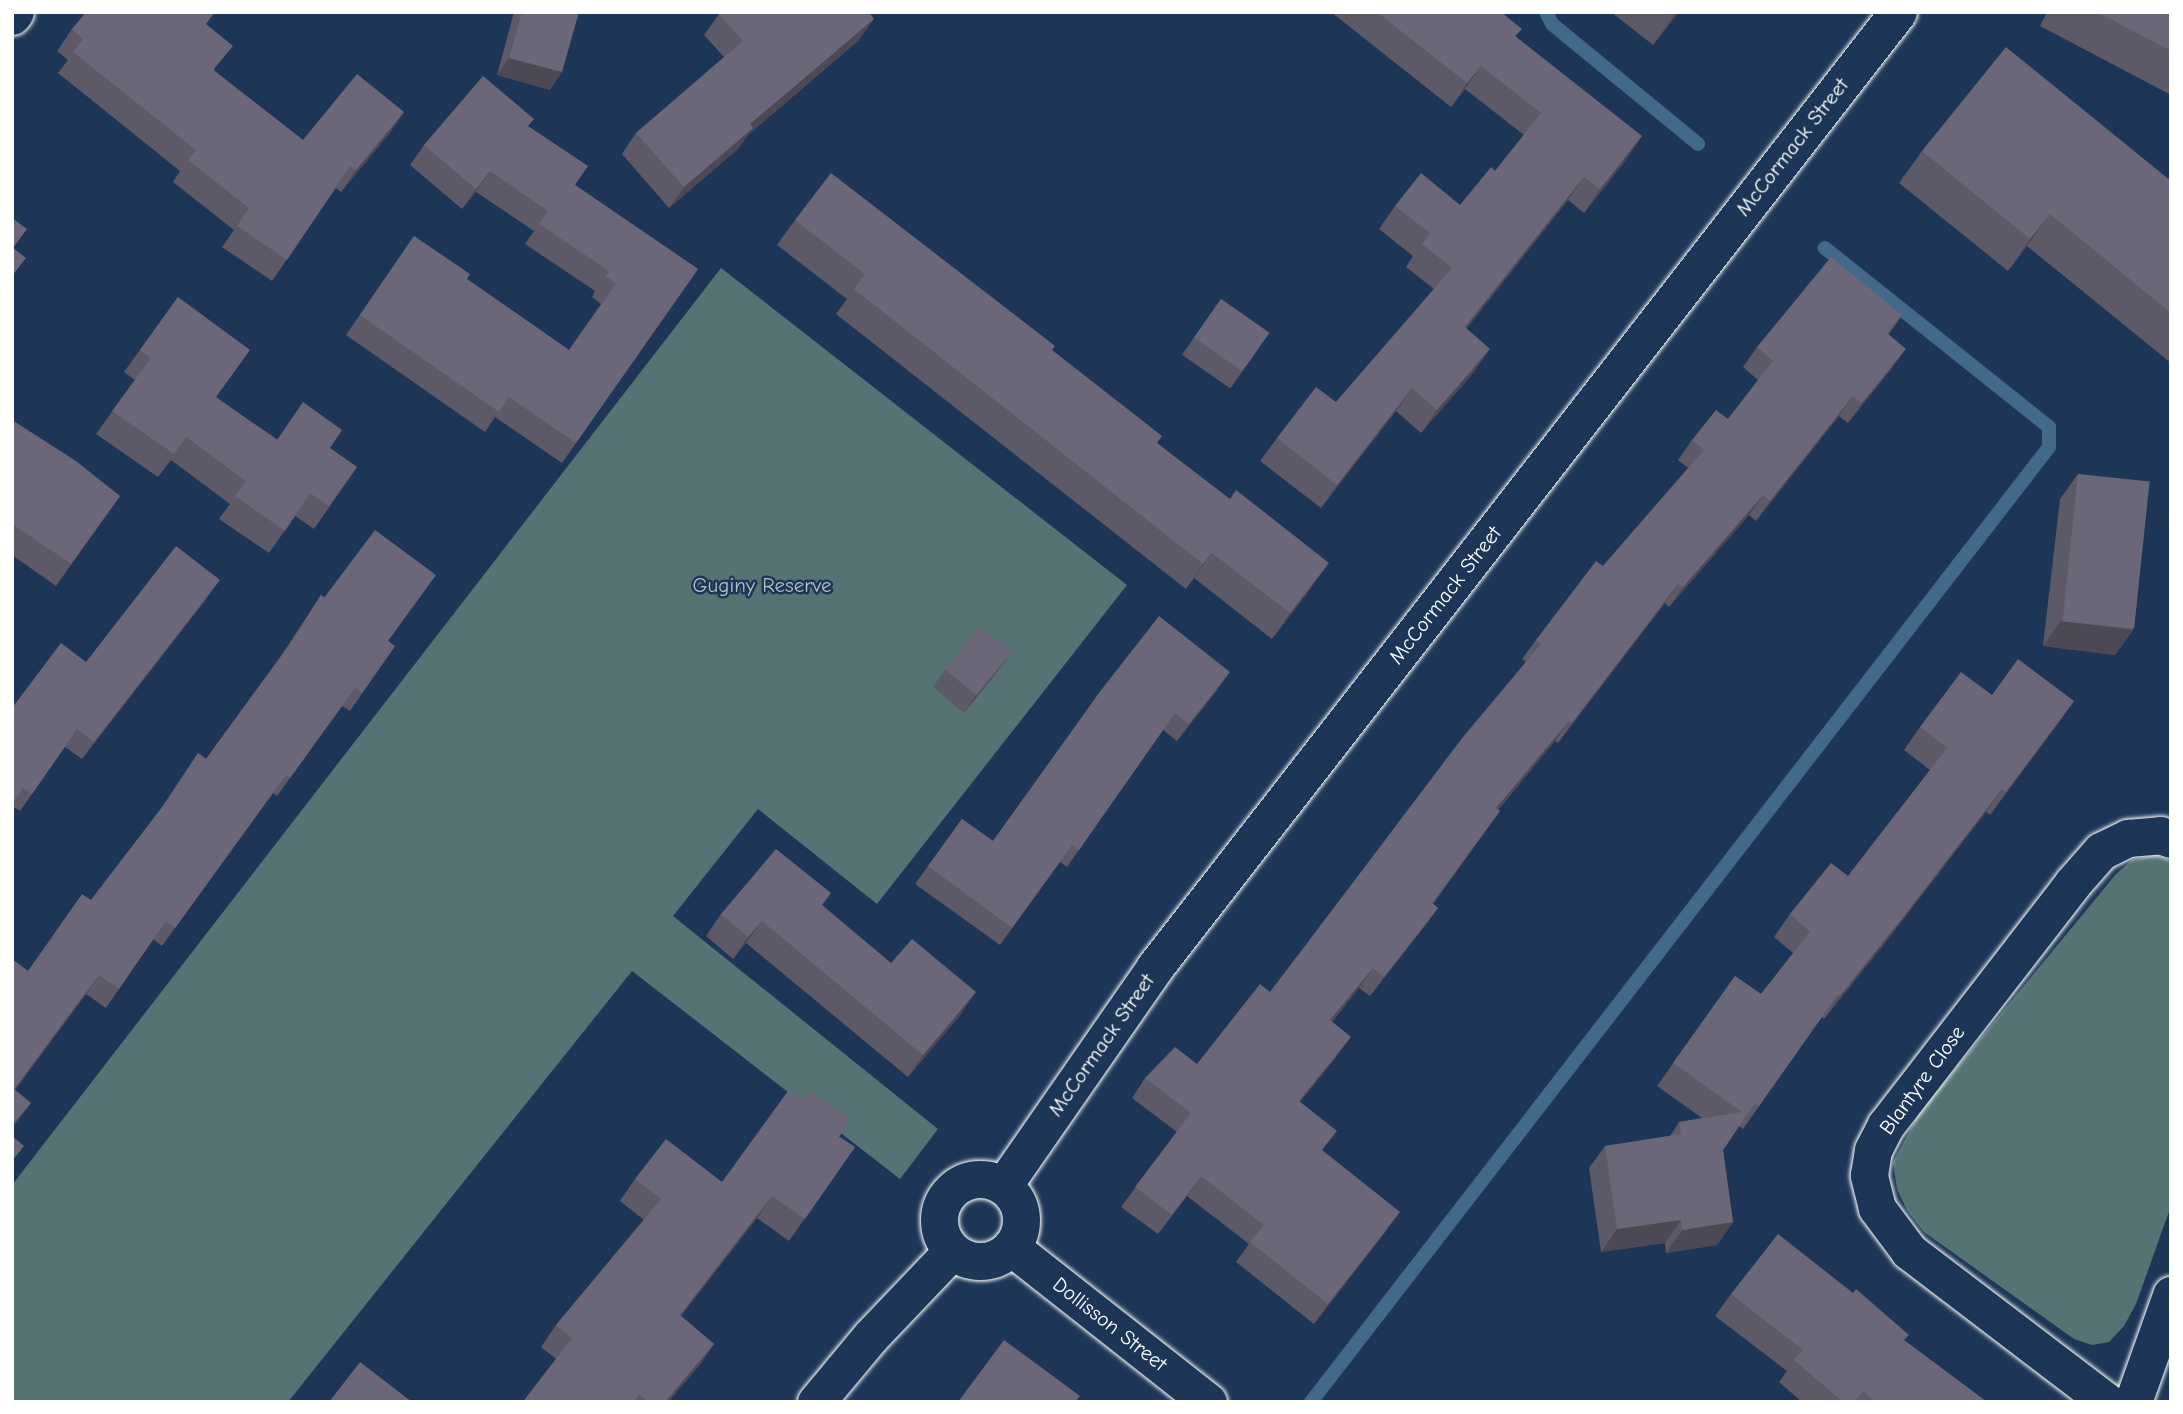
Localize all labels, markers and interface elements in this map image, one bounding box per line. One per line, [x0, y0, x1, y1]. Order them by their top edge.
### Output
street label: McCormack Street [1730, 73, 1854, 221]
street label: McCormack Street [1383, 521, 1507, 669]
park label: Guginy Reserve [693, 572, 831, 598]
street label: McCormack Street [1042, 969, 1160, 1121]
street label: Blantyre Close [1874, 1021, 1970, 1139]
street label: Dollisson Street [1048, 1272, 1172, 1376]

